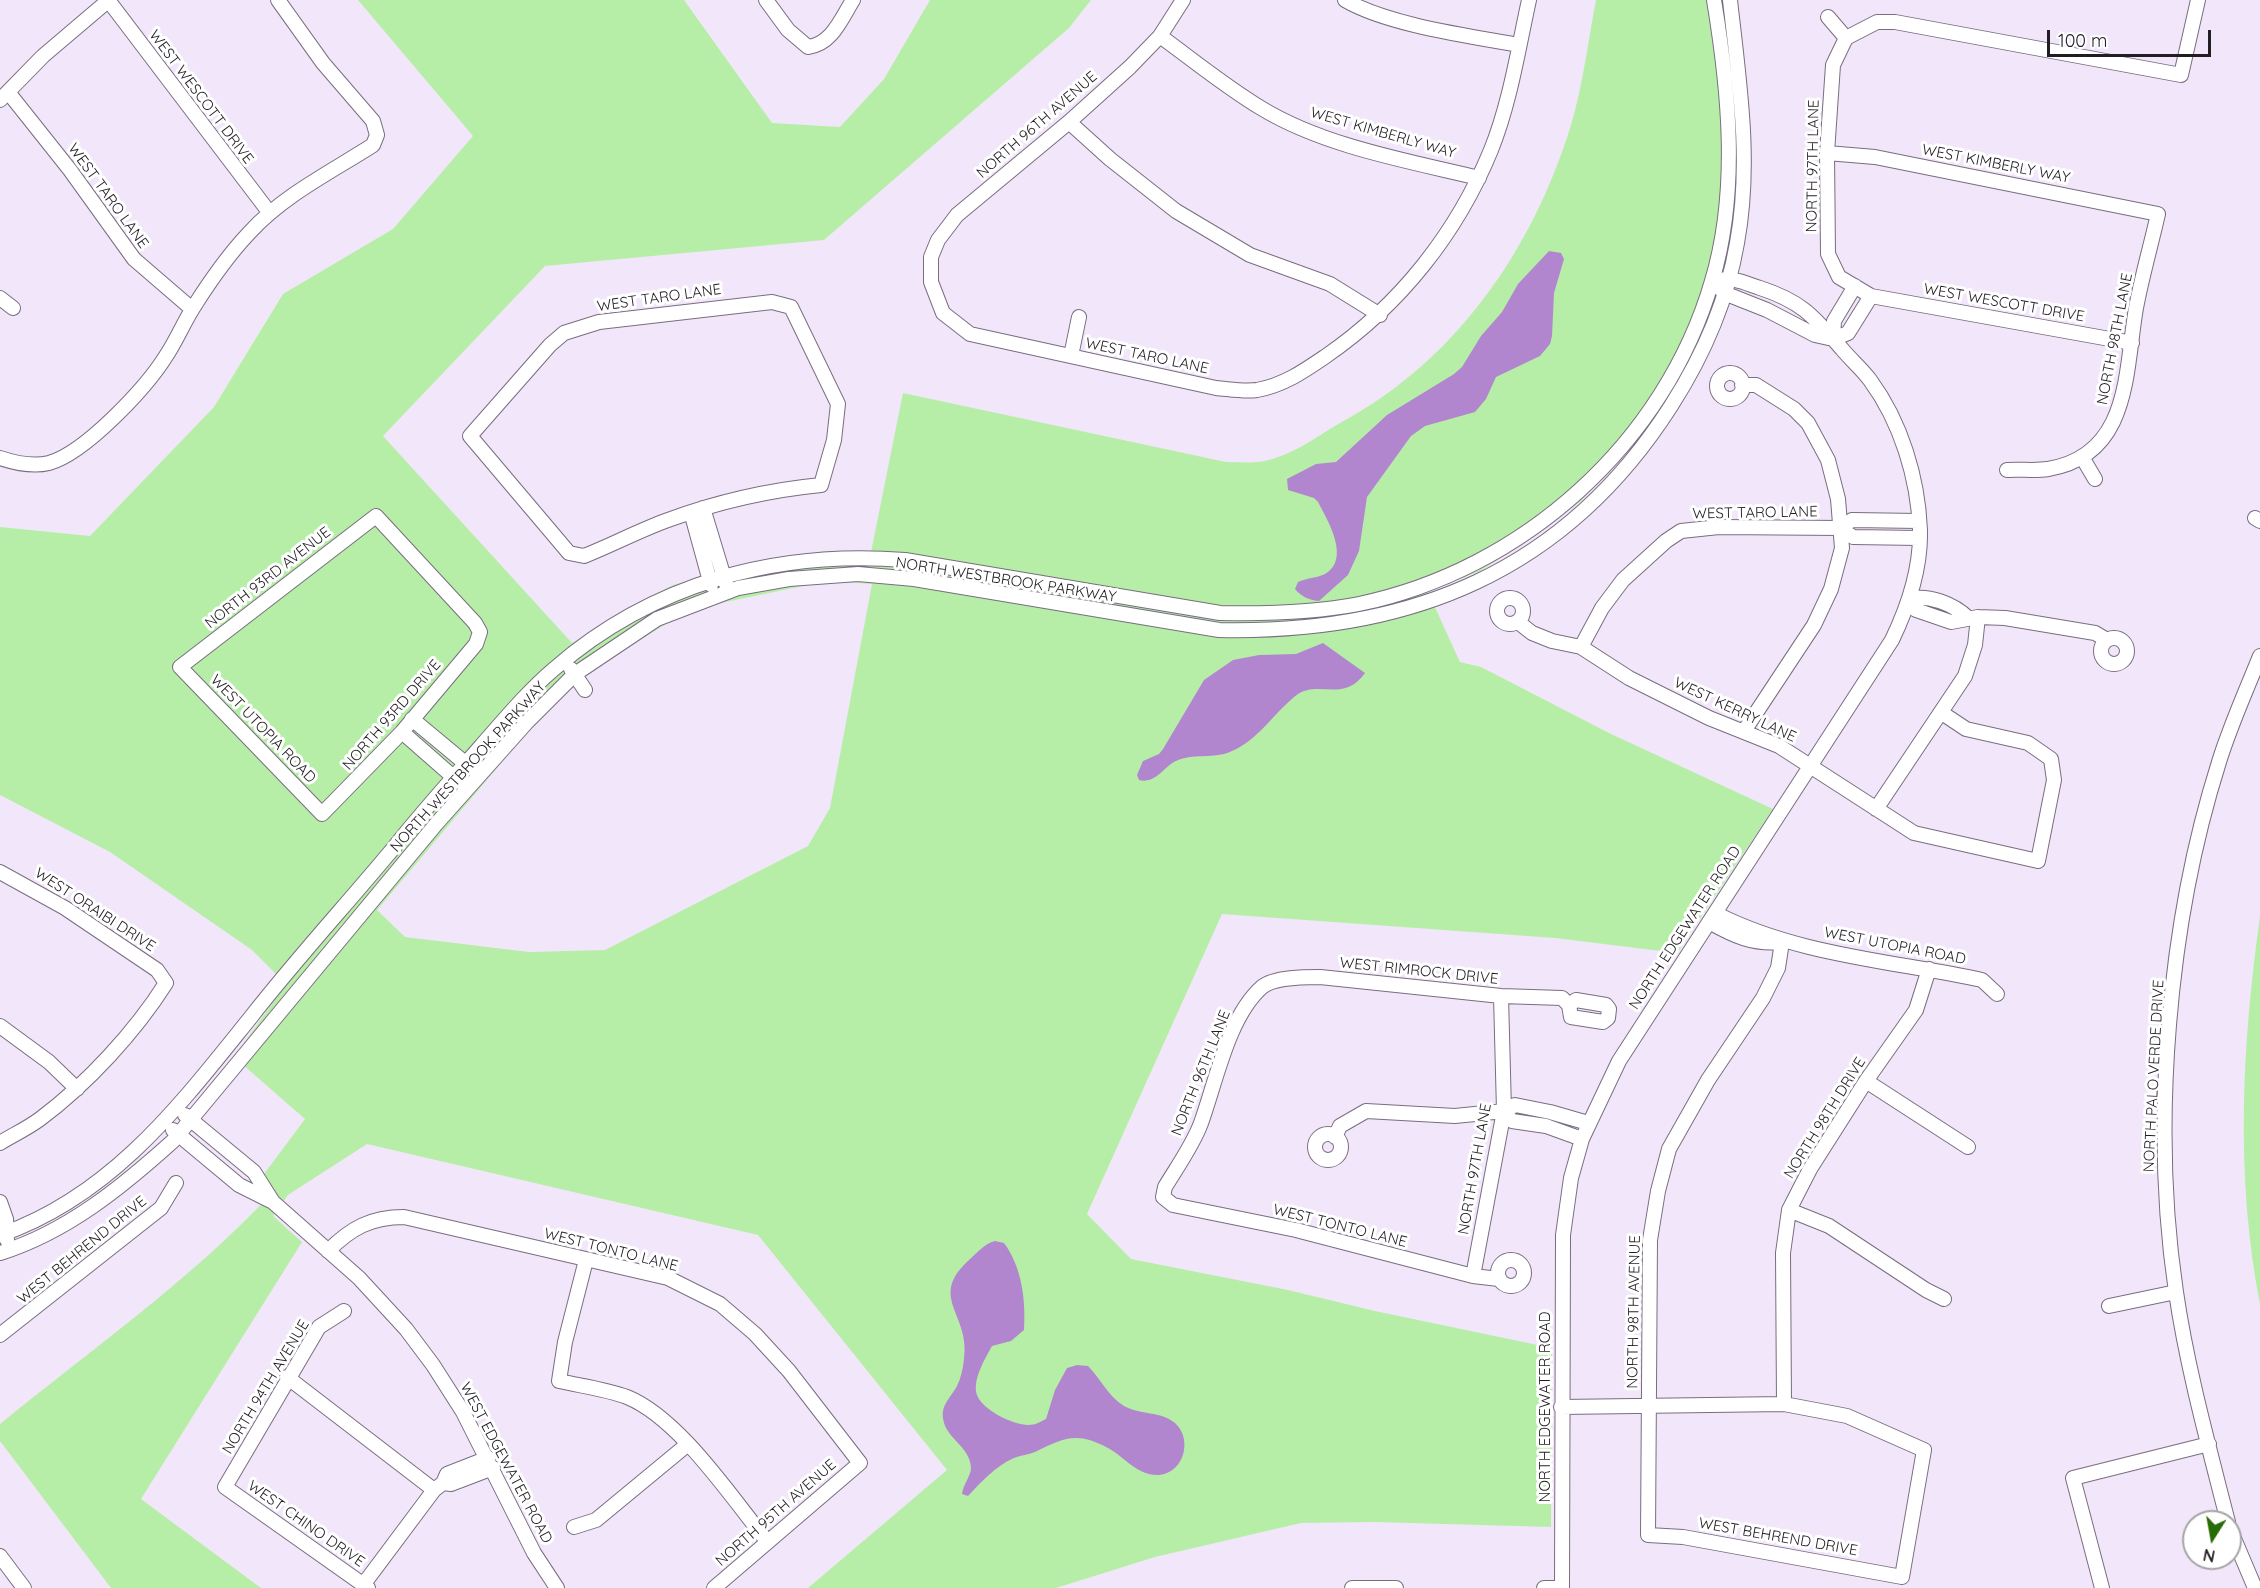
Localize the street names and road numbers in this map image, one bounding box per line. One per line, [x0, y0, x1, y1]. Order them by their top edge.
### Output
street label: WEST WESCOTT DRIVE [145, 27, 257, 167]
street label: NORTH 96TH AVENUE [973, 68, 1101, 182]
street label: NORTH 97TH LANE [1803, 99, 1823, 233]
street label: WEST KIMBERLY WAY [1308, 104, 1458, 162]
street label: WEST TARO LANE [64, 140, 152, 252]
street label: WEST KIMBERLY WAY [1920, 141, 2072, 187]
street label: NORTH 98TH LANE [2093, 272, 2137, 406]
street label: WEST TARO LANE [596, 280, 722, 316]
street label: WEST WESCOTT DRIVE [1922, 280, 2086, 326]
street label: WEST TARO LANE [1084, 334, 1210, 378]
street label: WEST TARO LANE [1692, 503, 1818, 523]
street label: NORTH 93RD AVENUE [202, 523, 334, 633]
street label: NORTH WESTBROOK PARKWAY [894, 554, 1118, 606]
street label: NORTH 93RD DRIVE [339, 656, 445, 774]
street label: WEST UTOPIA ROAD [207, 671, 319, 787]
street label: WEST KERRY LANE [1671, 674, 1799, 746]
street label: NORTH WESTBROOK PARKWAY [387, 678, 549, 856]
street label: NORTH EDGEWATER ROAD [1625, 843, 1745, 1013]
street label: WEST ORAIBI DRIVE [31, 864, 159, 956]
street label: WEST UTOPIA ROAD [1823, 923, 1967, 969]
street label: WEST RIMROCK DRIVE [1339, 954, 1499, 988]
street label: NORTH PALO VERDE DRIVE [2140, 979, 2168, 1173]
street label: NORTH 96TH LANE [1168, 1008, 1234, 1138]
street label: NORTH 98TH DRIVE [1780, 1054, 1870, 1182]
street label: NORTH 97TH LANE [1455, 1102, 1495, 1236]
street label: WEST BEHREND DRIVE [14, 1192, 150, 1308]
street label: WEST TONTO LANE [1271, 1201, 1409, 1251]
street label: WEST TONTO LANE [542, 1225, 680, 1275]
street label: NORTH 98TH AVENUE [1624, 1235, 1644, 1389]
street label: NORTH EDGEWATER ROAD [1536, 1311, 1554, 1503]
street label: NORTH 94TH AVENUE [219, 1317, 313, 1457]
street label: WEST EDGEWATER ROAD [456, 1380, 556, 1546]
street label: NORTH 95TH AVENUE [712, 1456, 840, 1570]
street label: WEST CHINO DRIVE [244, 1477, 368, 1571]
street label: WEST BEHREND DRIVE [1697, 1514, 1859, 1560]

